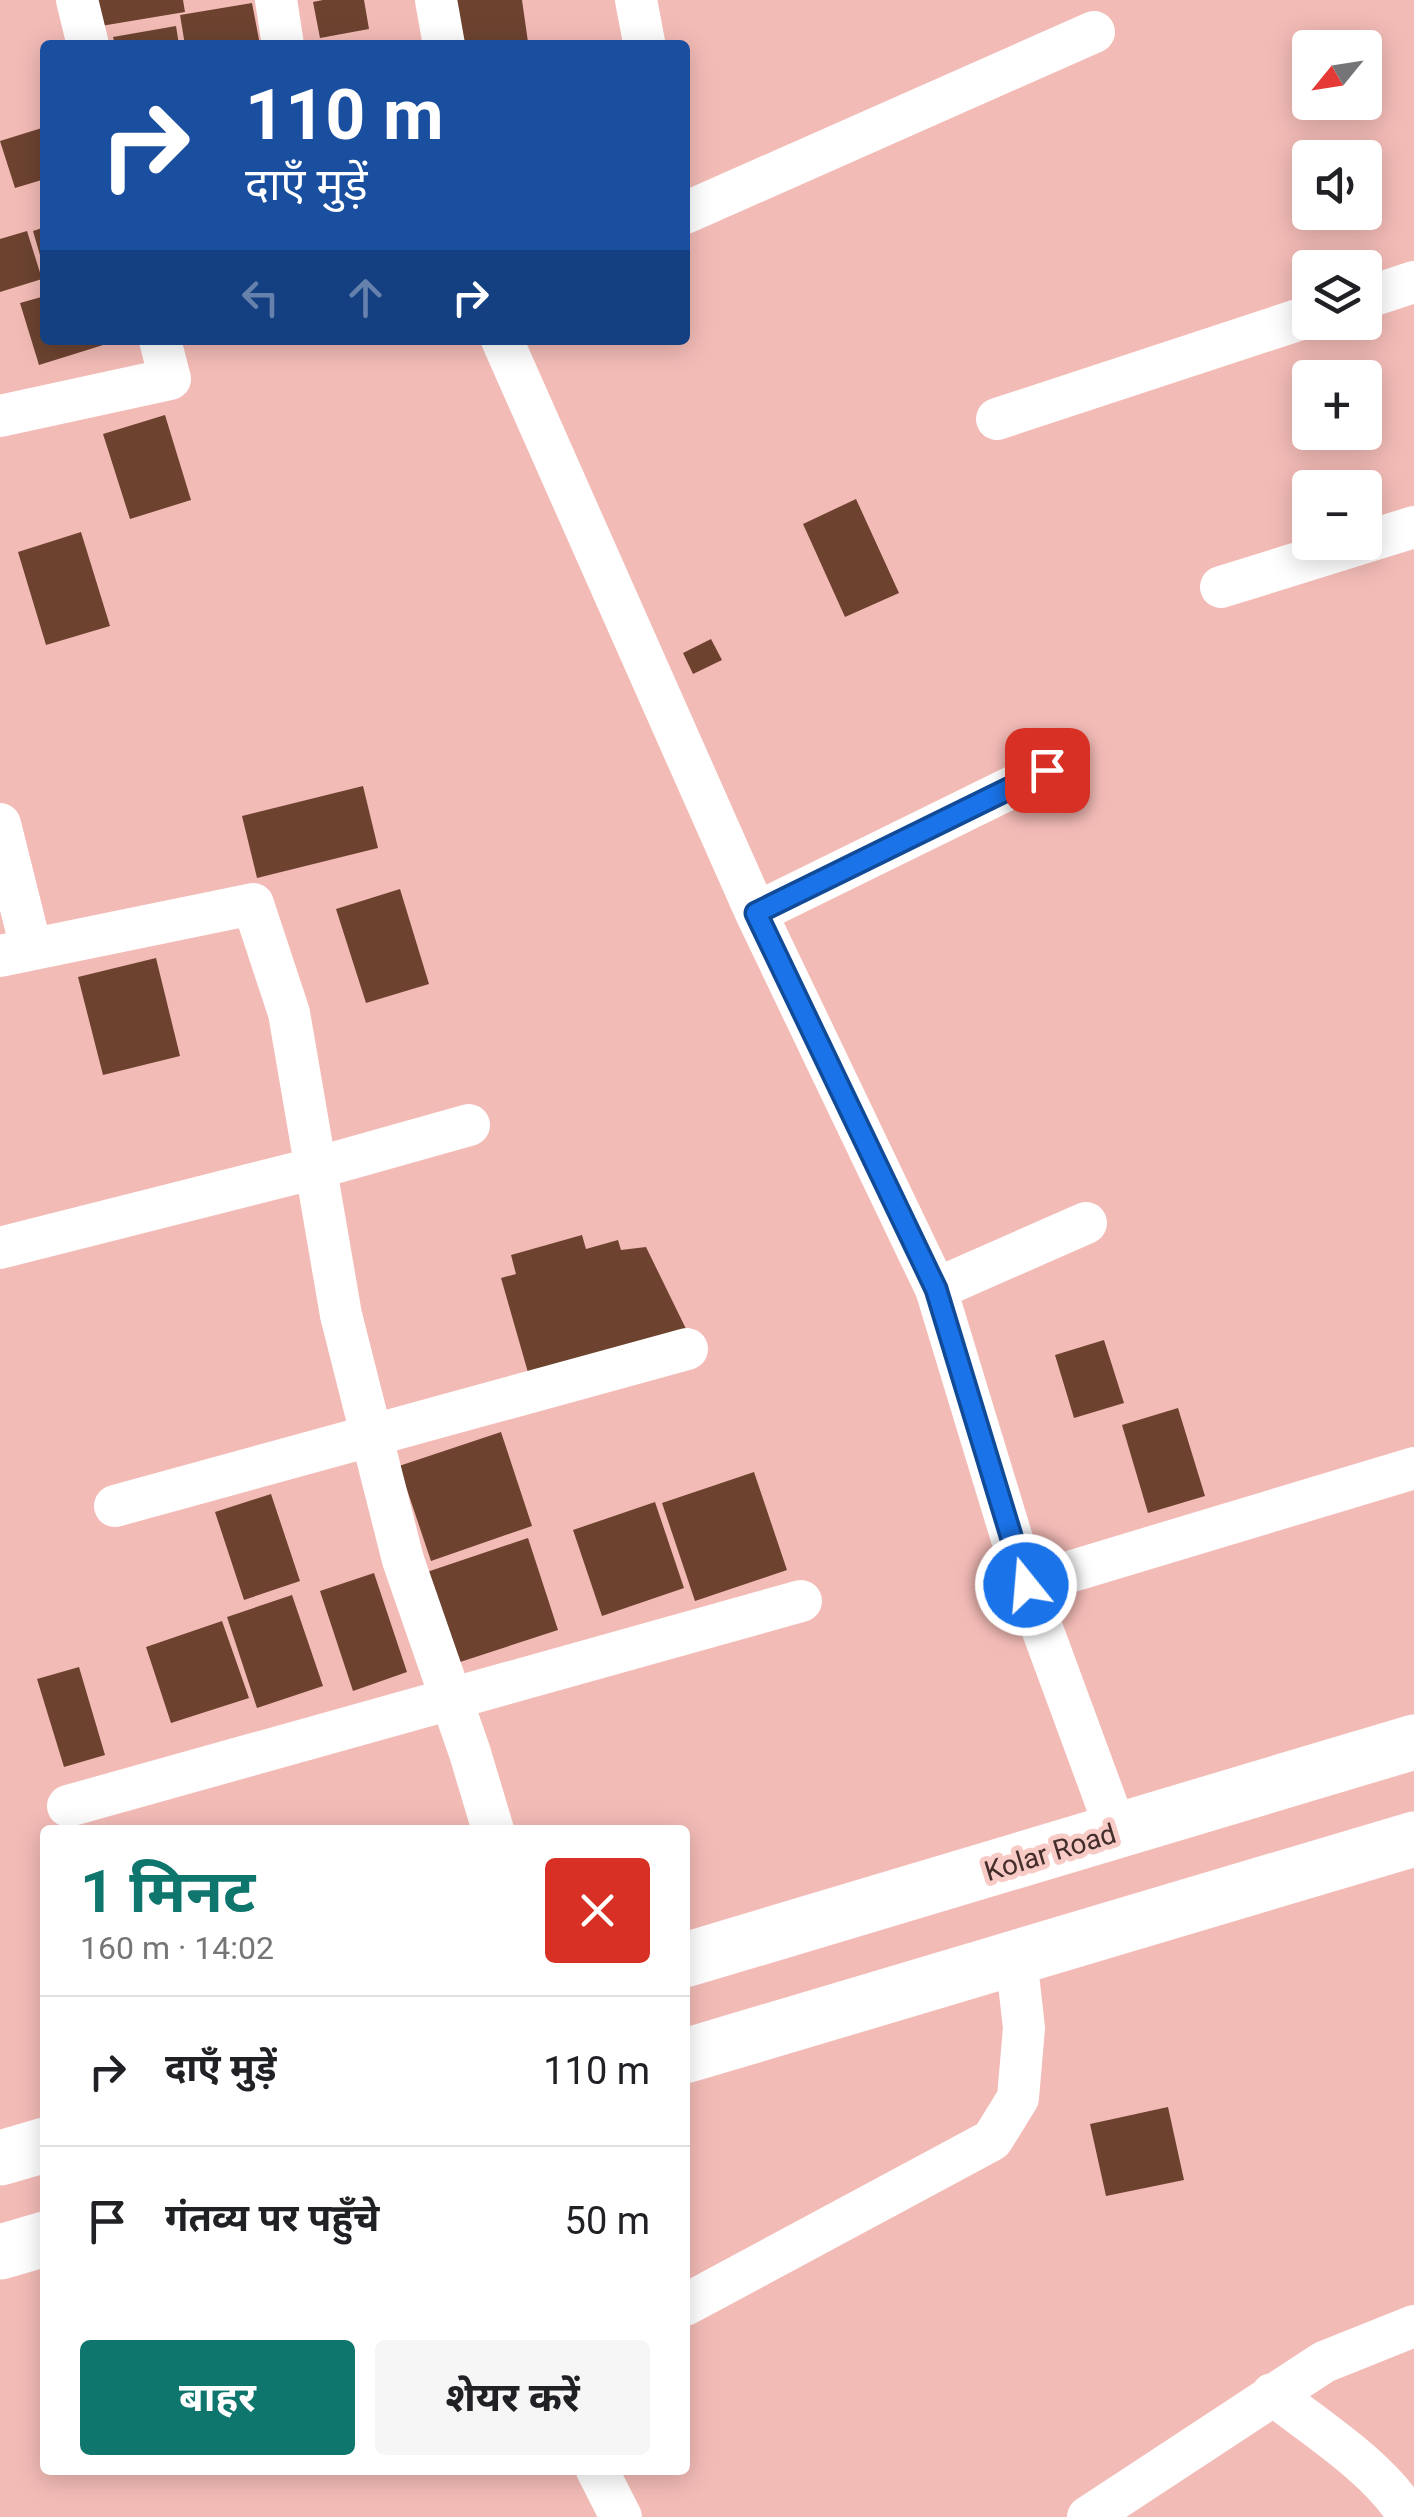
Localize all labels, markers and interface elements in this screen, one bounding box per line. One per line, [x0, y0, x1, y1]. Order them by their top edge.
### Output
north arrow [1292, 30, 1382, 120]
map controls [1292, 30, 1382, 560]
text: 110 m [245, 74, 444, 156]
icon: right [80, 80, 210, 210]
button: sound [1292, 140, 1382, 230]
text: दाएँ मुड़ें [245, 158, 368, 211]
button: layers [1292, 250, 1382, 340]
icon: left [233, 270, 288, 325]
icon: ahead [338, 270, 393, 325]
icon: right [443, 270, 498, 325]
button: + [1292, 360, 1382, 450]
button: − [1292, 470, 1382, 560]
pin [1005, 728, 1090, 813]
icon: arrive [1020, 743, 1075, 798]
position arrow [974, 1533, 1078, 1637]
street label: Kolar Road [980, 1817, 1120, 1888]
text: 1 मिनट [80, 1856, 255, 1927]
button: close [545, 1858, 650, 1963]
text: 160 m · 14:02 [80, 1929, 274, 1967]
icon: right [80, 2044, 135, 2099]
text: दाएँ मुड़ें [165, 2046, 276, 2090]
text: 110 m [543, 2049, 650, 2093]
icon: arrive [80, 2194, 135, 2249]
text: गंतव्य पर पहुँचे [165, 2196, 379, 2240]
text: 50 m [565, 2199, 650, 2243]
button: बाहर [80, 2340, 355, 2455]
button: शेयर करें [375, 2340, 650, 2455]

